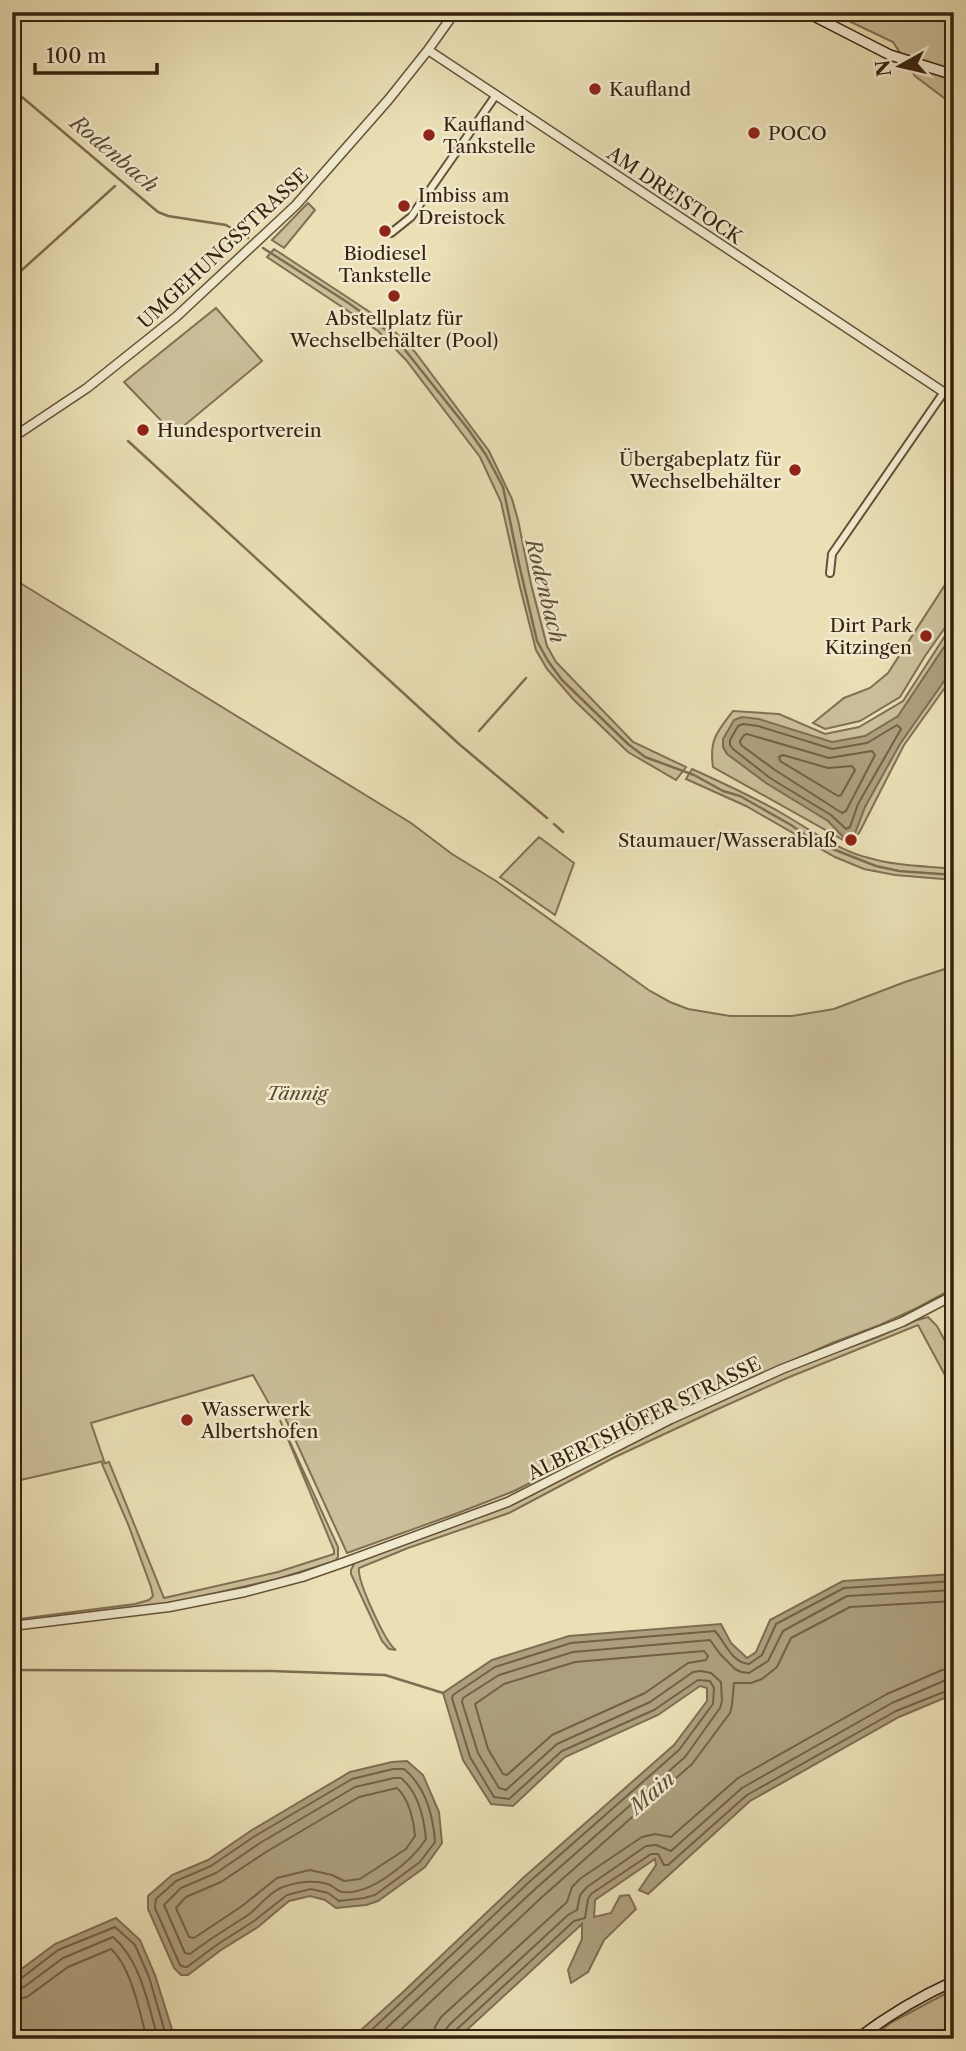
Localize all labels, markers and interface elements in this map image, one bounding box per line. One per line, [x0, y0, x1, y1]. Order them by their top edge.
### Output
scale bar [35, 32, 158, 76]
north arrow [864, 32, 934, 102]
text: 100 m [46, 43, 107, 68]
text: N [871, 59, 896, 78]
place label: Kaufland [609, 78, 691, 101]
marker: Kaufland [587, 81, 603, 97]
water label: Rodenbach [64, 109, 163, 197]
place label: Kaufland Tankstelle [443, 113, 536, 158]
place label: POCO [768, 122, 827, 145]
marker: POCO [746, 125, 762, 141]
marker: Kaufland Tankstelle [421, 127, 437, 143]
street label: AM DREISTOCK [602, 141, 748, 250]
street label: UMGEHUNGSSTRASSE [133, 163, 313, 333]
place label: Imbiss am Dreistock [418, 184, 510, 229]
marker: Imbiss am Dreistock [396, 198, 412, 214]
marker: Biodiesel Tankstelle [377, 223, 393, 239]
place label: Biodiesel Tankstelle [339, 242, 431, 287]
marker: Abstellplatz für Wechselbehälter (Pool) [386, 288, 402, 304]
place label: Abstellplatz für Wechselbehälter (Pool) [289, 307, 498, 352]
place label: Hundesportverein [157, 419, 322, 442]
marker: Hundesportverein [135, 422, 151, 438]
place label: Übergabeplatz für Wechselbehälter [619, 448, 781, 493]
marker: Übergabeplatz für Wechselbehälter [787, 462, 803, 478]
water label: Rodenbach [520, 534, 571, 646]
place label: Dirt Park Kitzingen [825, 614, 913, 659]
marker: Dirt Park Kitzingen [918, 628, 934, 644]
place label: Staumauer/Wasserablaß [618, 829, 837, 852]
marker: Staumauer/Wasserablaß [843, 832, 859, 848]
park label: Tännig [267, 1082, 330, 1105]
street label: ALBERTSHÖFER STRASSE [523, 1352, 765, 1485]
place label: Wasserwerk Albertshofen [200, 1398, 318, 1443]
marker: Wasserwerk Albertshofen [179, 1412, 195, 1428]
water label: Main [622, 1766, 679, 1821]

